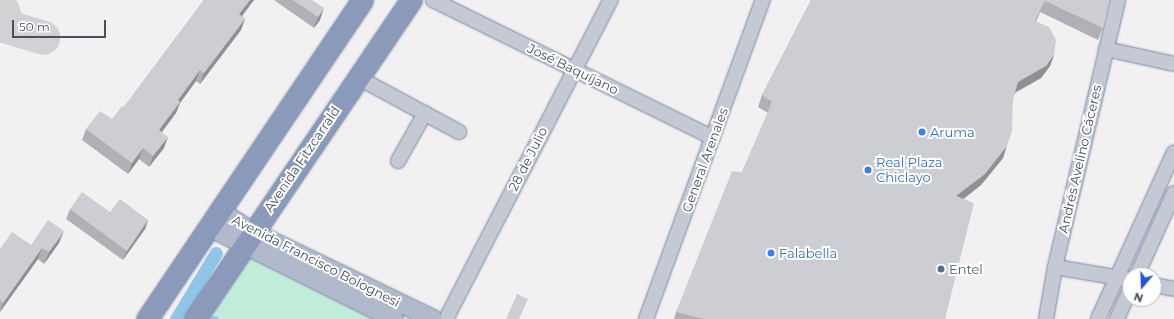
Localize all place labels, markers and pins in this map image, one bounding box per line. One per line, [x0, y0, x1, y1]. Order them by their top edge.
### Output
place label: Aruma [930, 124, 975, 140]
marker: Aruma [917, 127, 927, 137]
place label: Real Plaza Chiclayo [876, 155, 942, 186]
marker: Real Plaza Chiclayo [863, 165, 873, 175]
place label: Falabella [779, 245, 837, 261]
marker: Falabella [766, 248, 776, 258]
place label: Entel [949, 261, 983, 277]
marker: Entel [936, 264, 946, 274]

